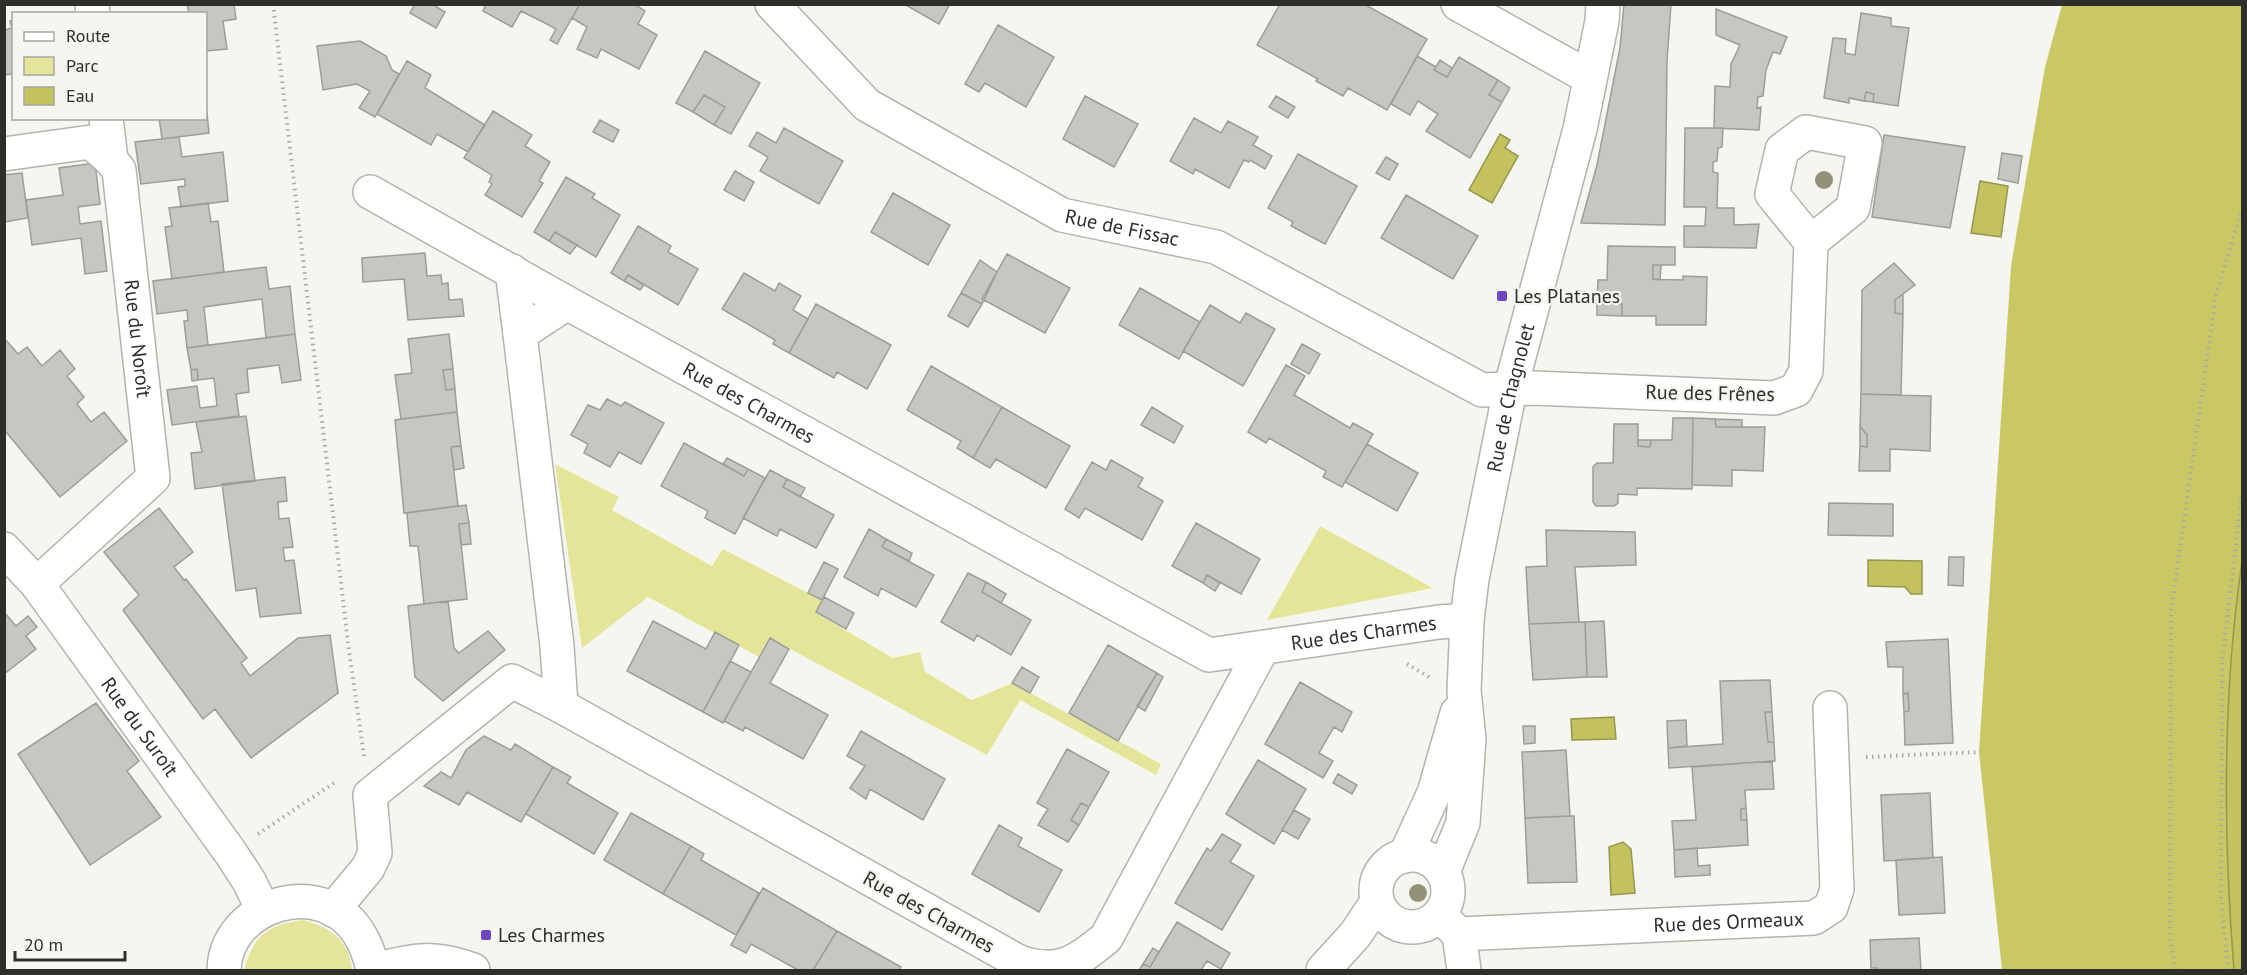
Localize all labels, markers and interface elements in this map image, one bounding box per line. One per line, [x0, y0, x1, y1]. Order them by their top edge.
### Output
legend [12, 12, 207, 120]
text: Route [66, 24, 110, 47]
text: Parc [66, 54, 99, 77]
text: Eau [66, 84, 94, 107]
street label: Rue de Fissac [1063, 203, 1182, 252]
street label: Rue du Noroît [118, 278, 157, 399]
place label: Les Platanes [1514, 283, 1620, 309]
marker: Les Platanes [1495, 289, 1509, 303]
street label: Rue de Chagnolet [1481, 320, 1540, 474]
street label: Rue des Charmes [678, 356, 819, 449]
street label: Rue des Frênes [1645, 379, 1775, 407]
street label: Rue des Charmes [1289, 610, 1438, 656]
street label: Rue du Suroît [95, 672, 184, 782]
street label: Rue des Charmes [859, 865, 999, 959]
street label: Rue des Ormeaux [1653, 905, 1805, 938]
place label: Les Charmes [498, 922, 605, 948]
scale bar [15, 924, 124, 962]
marker: Les Charmes [479, 928, 493, 942]
text: 20 m [24, 933, 63, 956]

